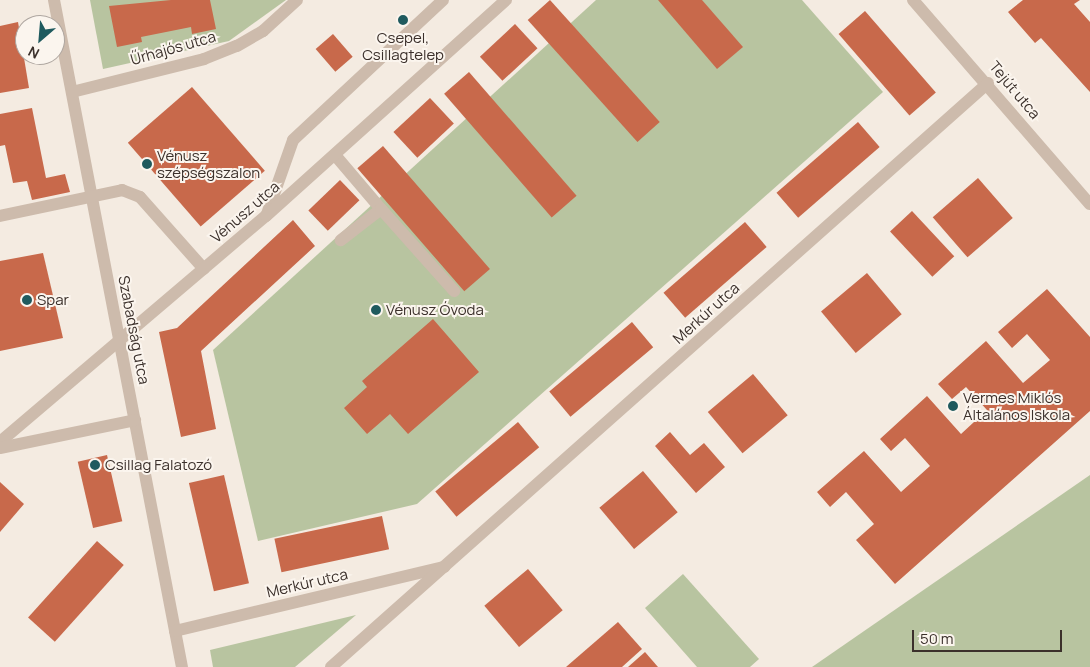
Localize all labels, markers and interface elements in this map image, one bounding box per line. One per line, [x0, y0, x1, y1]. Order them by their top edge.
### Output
marker: Csepel, Csillagtelep [397, 14, 409, 26]
north arrow [15, 15, 65, 65]
street label: Űrhajós utca [128, 27, 218, 69]
place label: Csepel, Csillagtelep [362, 28, 444, 63]
text: N [25, 42, 42, 64]
street label: Tejút utca [986, 58, 1044, 122]
place label: Vénusz szépségszalon [157, 146, 260, 181]
marker: Vénusz szépségszalon [141, 158, 153, 170]
street label: Vénusz utca [207, 177, 283, 247]
street label: Szabadság utca [115, 274, 153, 386]
street label: Merkúr utca [669, 279, 743, 347]
place label: Spar [37, 291, 69, 309]
marker: Spar [21, 294, 33, 306]
place label: Vénusz Óvoda [386, 301, 484, 319]
marker: Vénusz Óvoda [370, 304, 382, 316]
place label: Vermes Miklós Általános Iskola [963, 388, 1070, 423]
marker: Vermes Miklós Általános Iskola [947, 400, 959, 412]
place label: Csillag Falatozó [105, 456, 212, 474]
marker: Csillag Falatozó [89, 459, 101, 471]
street label: Merkúr utca [265, 565, 349, 601]
scale bar [915, 620, 1065, 652]
text: 50 m [920, 628, 954, 649]

